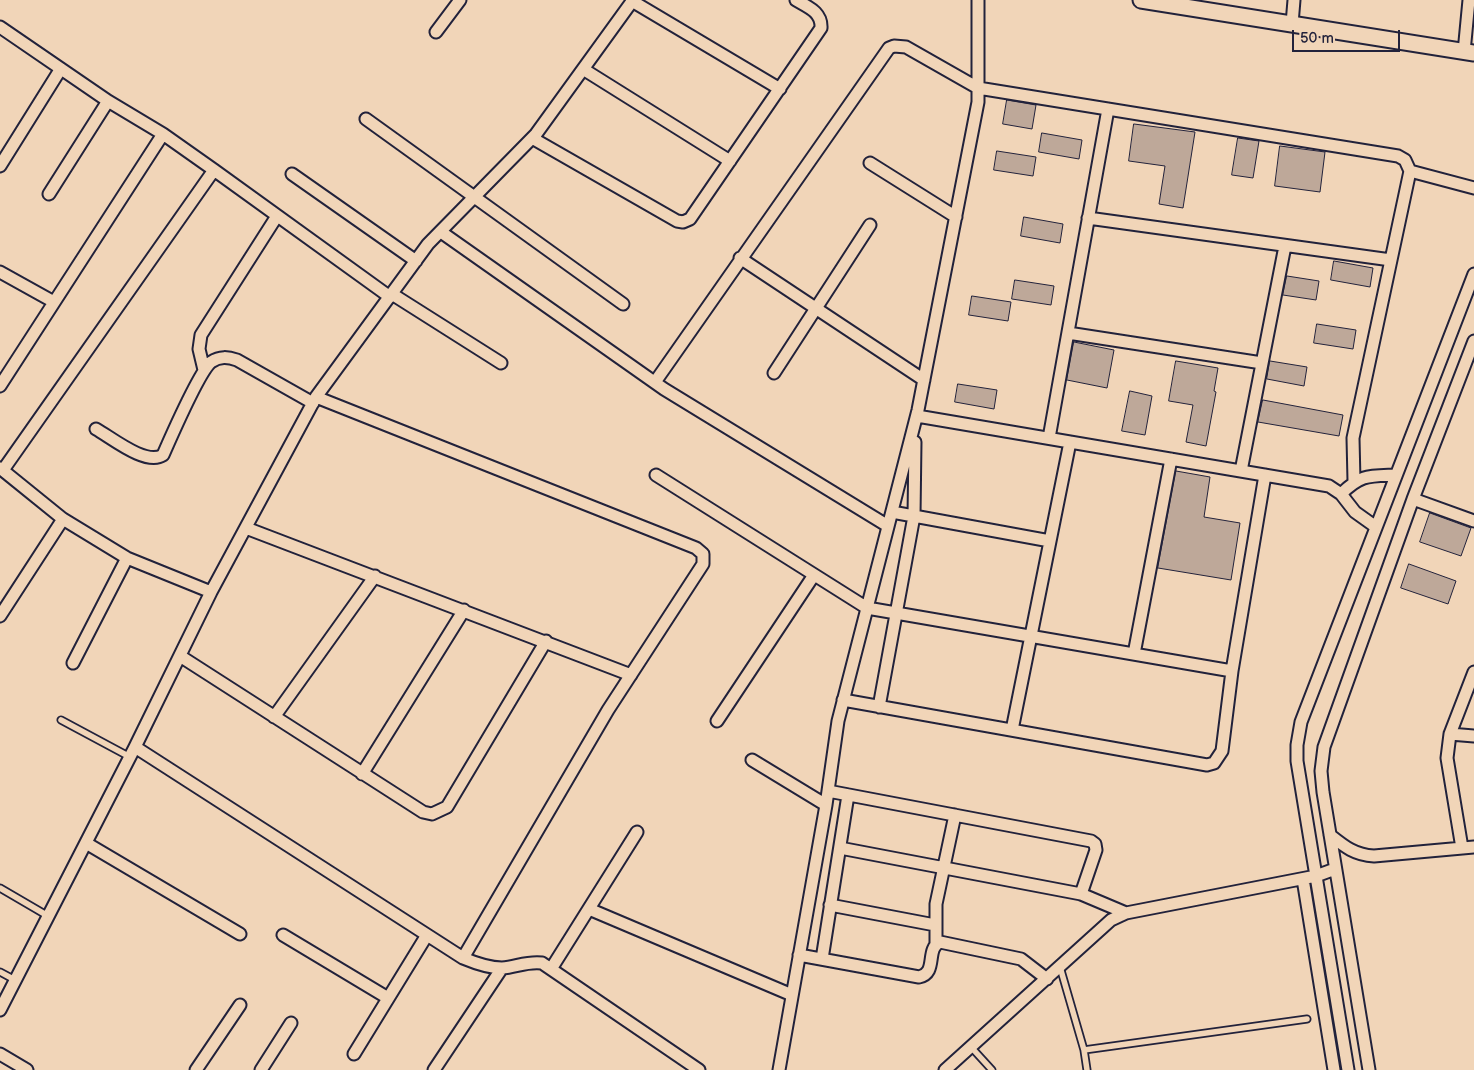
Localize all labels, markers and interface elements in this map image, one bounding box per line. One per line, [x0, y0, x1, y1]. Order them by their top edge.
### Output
scale bar [1294, 20, 1402, 52]
text: 50 m [1300, 29, 1334, 48]

